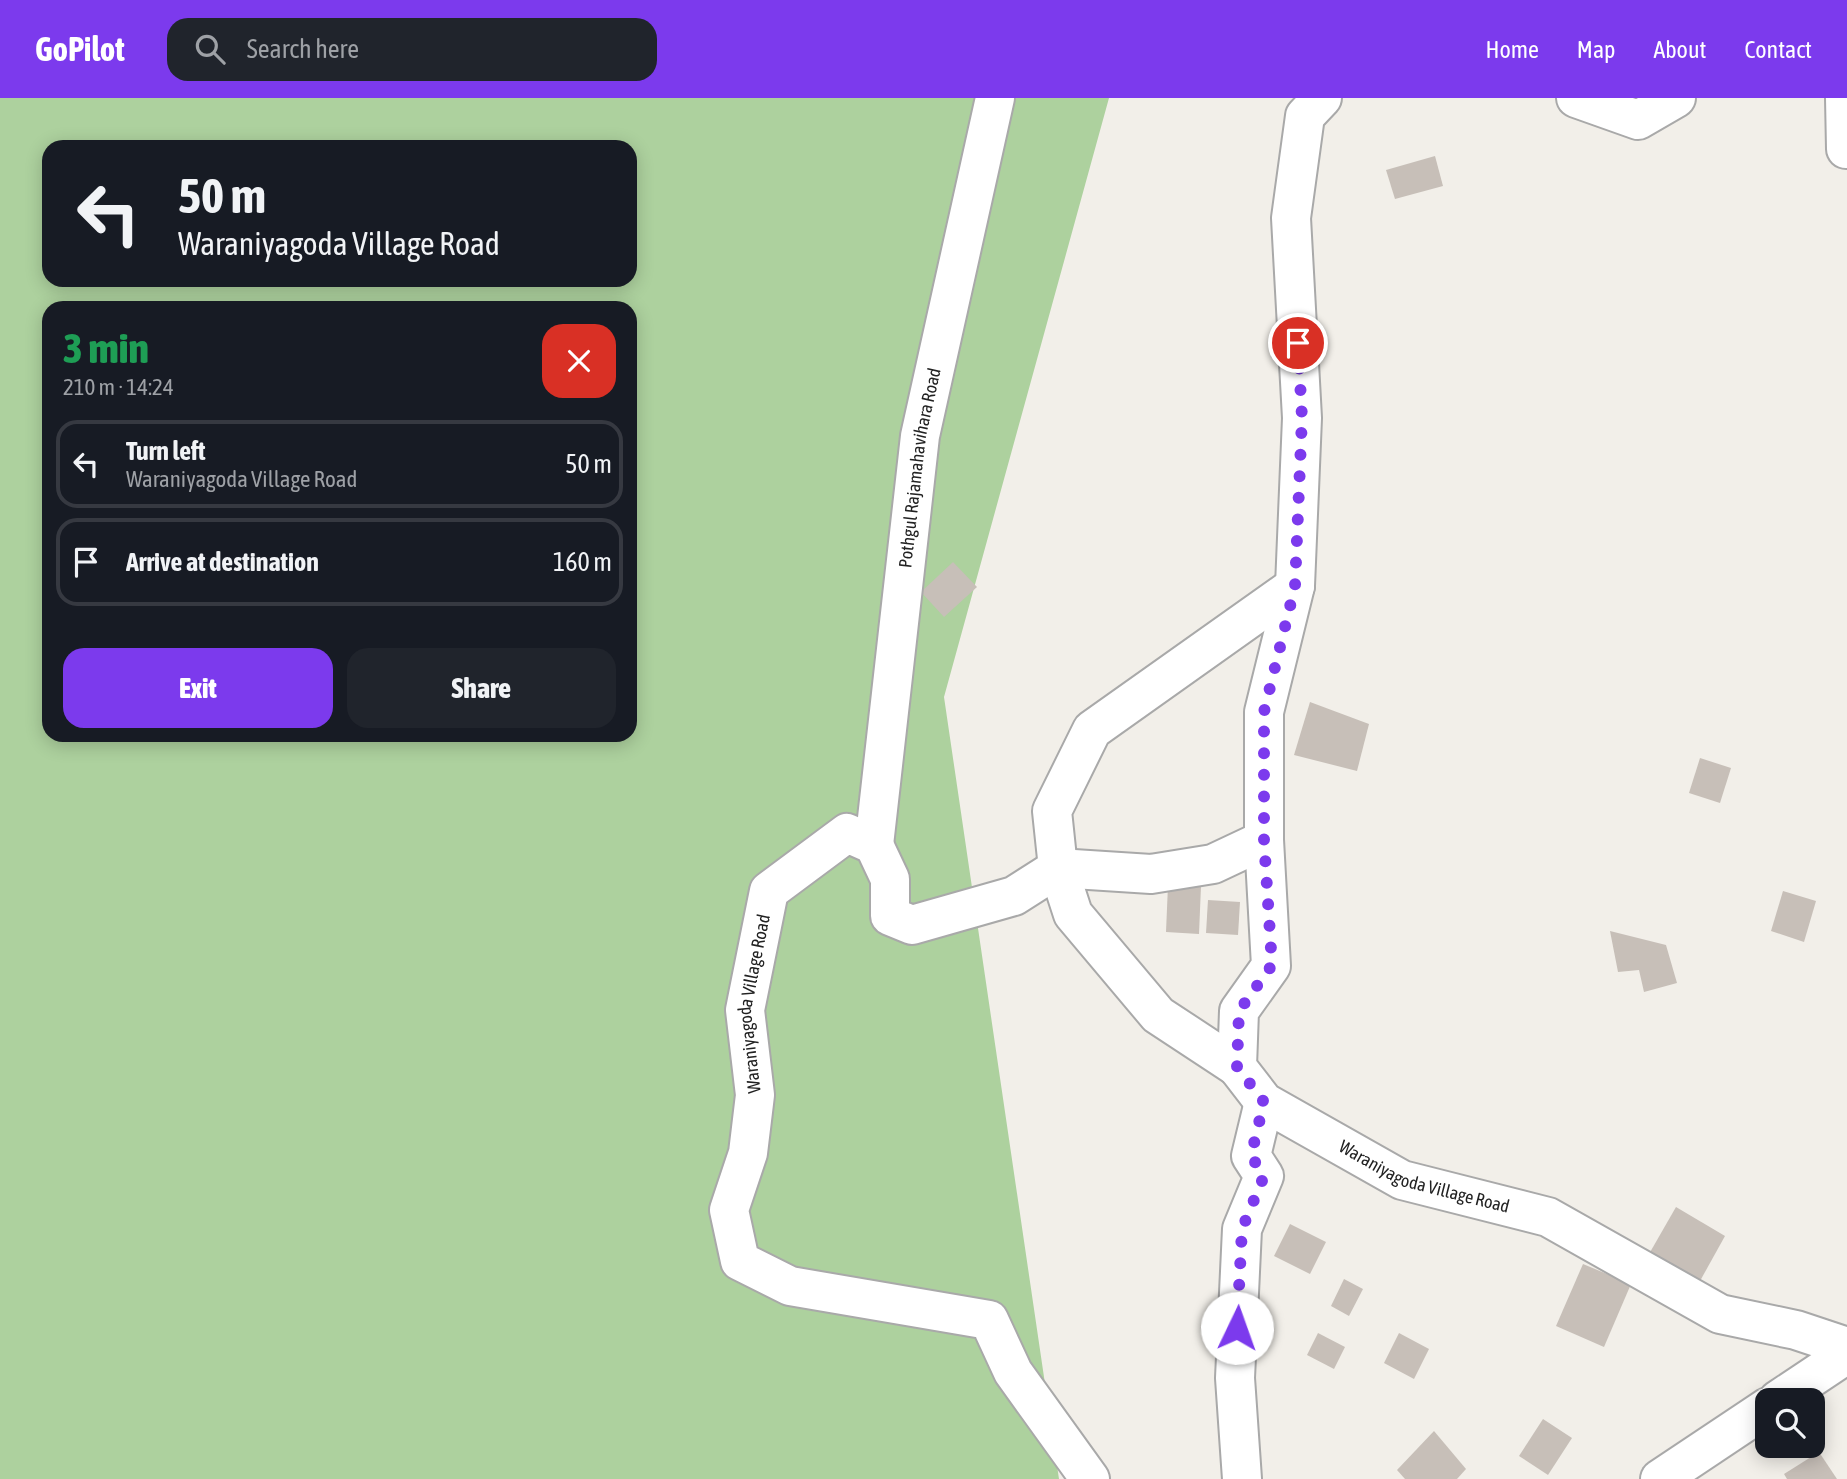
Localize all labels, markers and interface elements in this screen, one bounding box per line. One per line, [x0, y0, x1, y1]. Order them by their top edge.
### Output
search box [167, 18, 657, 81]
text: GoPilot [35, 30, 125, 68]
icon: search [191, 30, 229, 68]
text: Search here [247, 34, 359, 64]
text: Home [1485, 36, 1539, 63]
text: Map [1577, 36, 1615, 63]
text: About [1653, 36, 1706, 63]
text: Contact [1744, 36, 1812, 63]
text: 50 m [178, 167, 266, 223]
icon: left [63, 168, 154, 259]
text: Waraniyagoda Village Road [178, 225, 500, 262]
pin [1268, 313, 1328, 373]
text: 3 min [63, 324, 149, 372]
button: close [542, 324, 616, 398]
icon: arrive [1279, 324, 1317, 362]
street label: Pothgul Rajamahavihara Road [894, 366, 945, 569]
text: 210 m · 14:24 [63, 374, 174, 400]
text: Turn left [126, 436, 206, 466]
icon: left [67, 445, 105, 483]
text: 50 m [565, 449, 612, 479]
text: Waraniyagoda Village Road [126, 466, 357, 492]
icon: arrive [67, 543, 105, 581]
text: Arrive at destination [126, 547, 319, 577]
text: 160 m [553, 547, 612, 577]
button: Exit [63, 648, 333, 728]
button: Share [347, 648, 616, 728]
street label: Waraniyagoda Village Road [734, 912, 774, 1095]
street label: Waraniyagoda Village Road [1335, 1136, 1512, 1217]
position arrow [1200, 1291, 1274, 1365]
map controls [1755, 1388, 1825, 1458]
button: search [1755, 1388, 1825, 1458]

